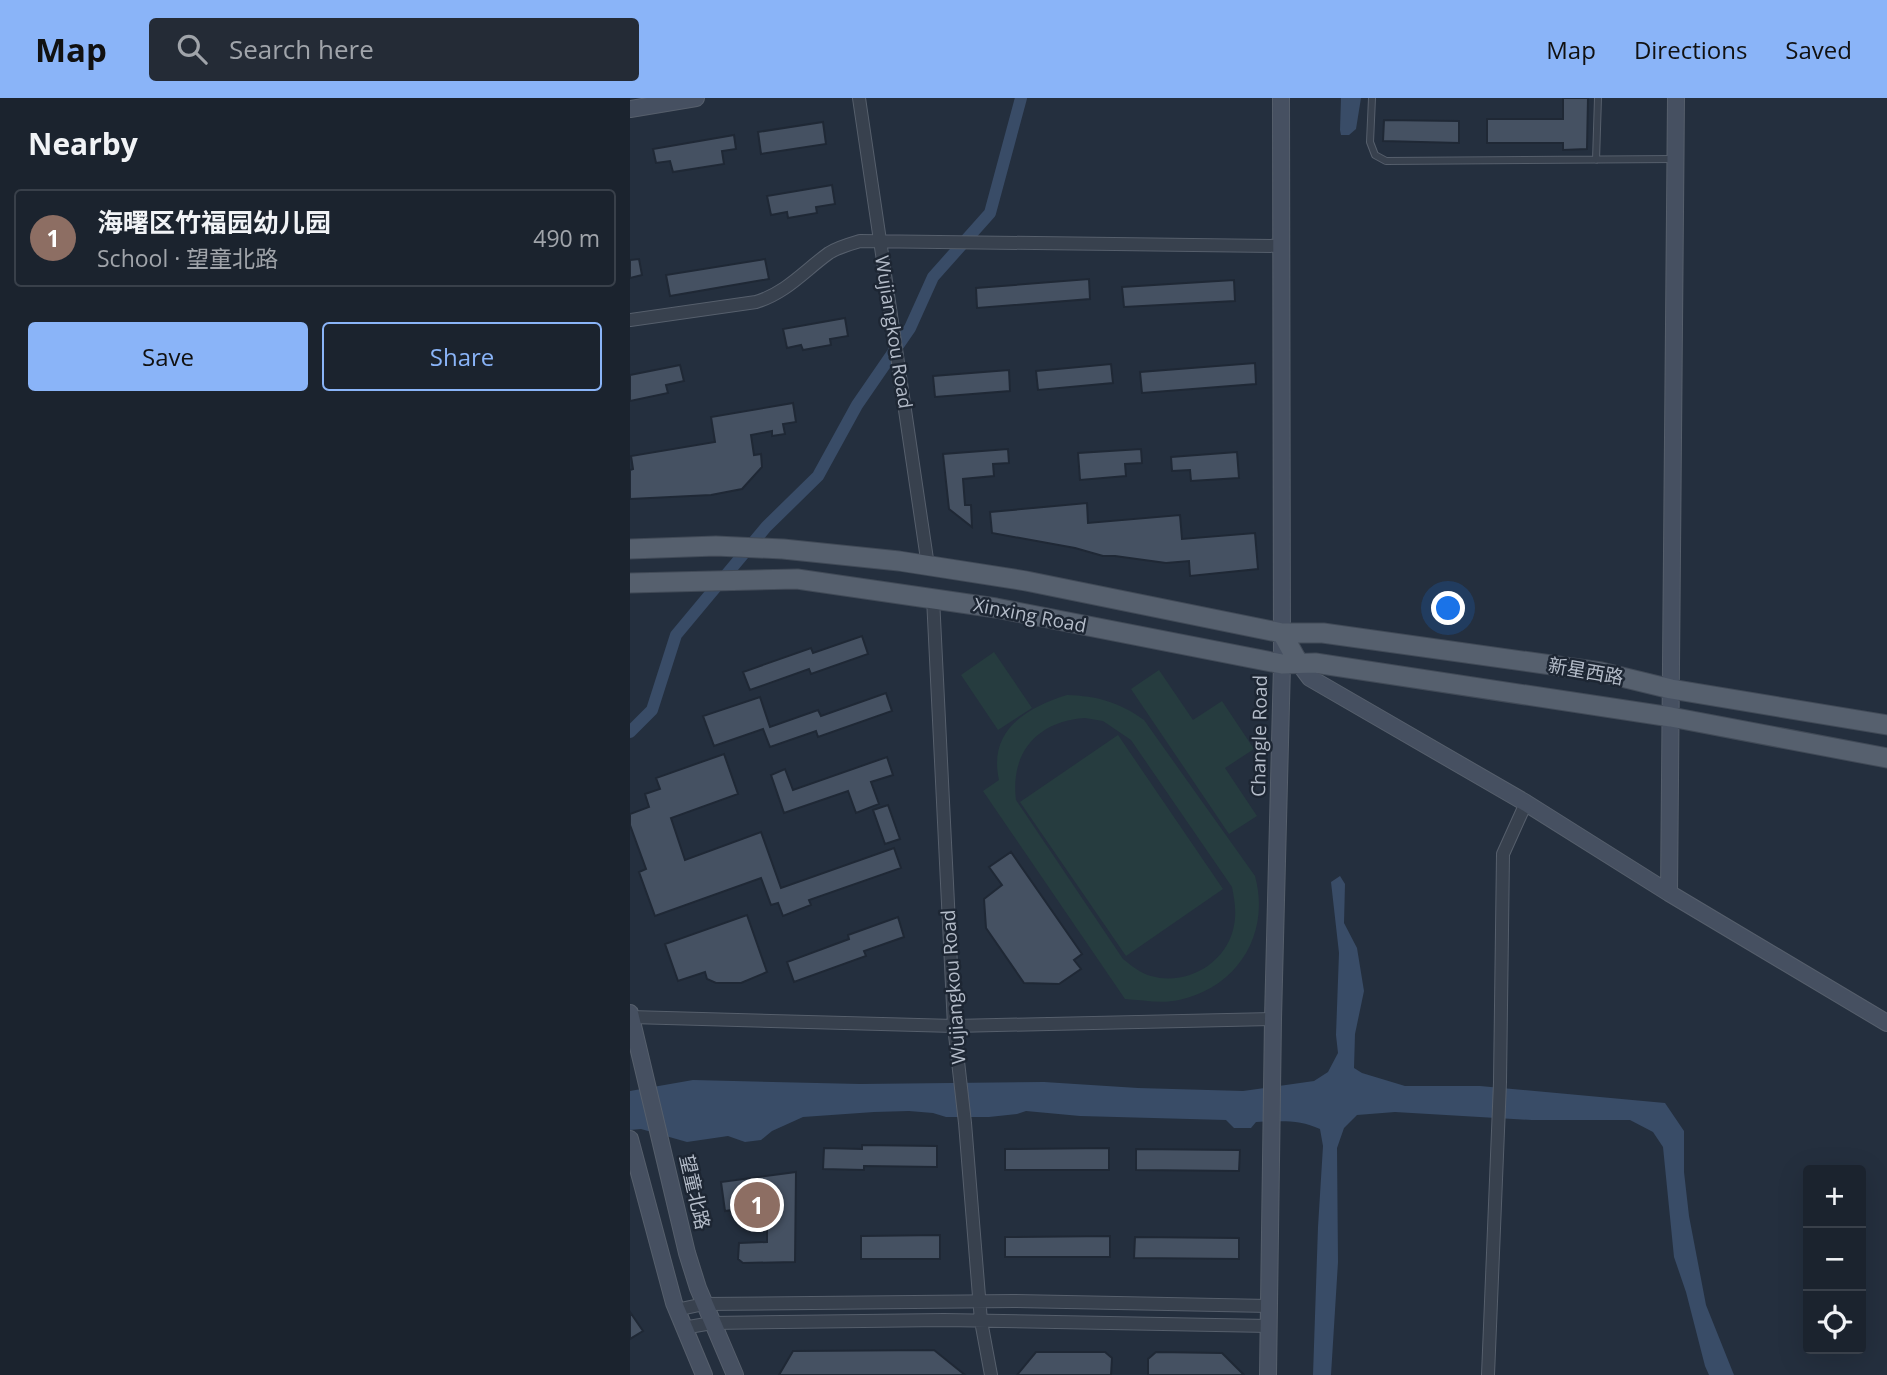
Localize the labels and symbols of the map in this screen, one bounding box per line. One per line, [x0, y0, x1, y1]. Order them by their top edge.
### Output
street label: Wujiangkou Road [869, 254, 919, 410]
street label: Xinxing Road [971, 591, 1089, 639]
your location [1431, 591, 1465, 625]
street label: 新星西路 [1546, 652, 1626, 690]
street label: Changle Road [1245, 675, 1273, 797]
street label: Wujiangkou Road [935, 909, 971, 1065]
street label: 望童北路 [674, 1152, 716, 1232]
pin: 1 [734, 1179, 780, 1231]

